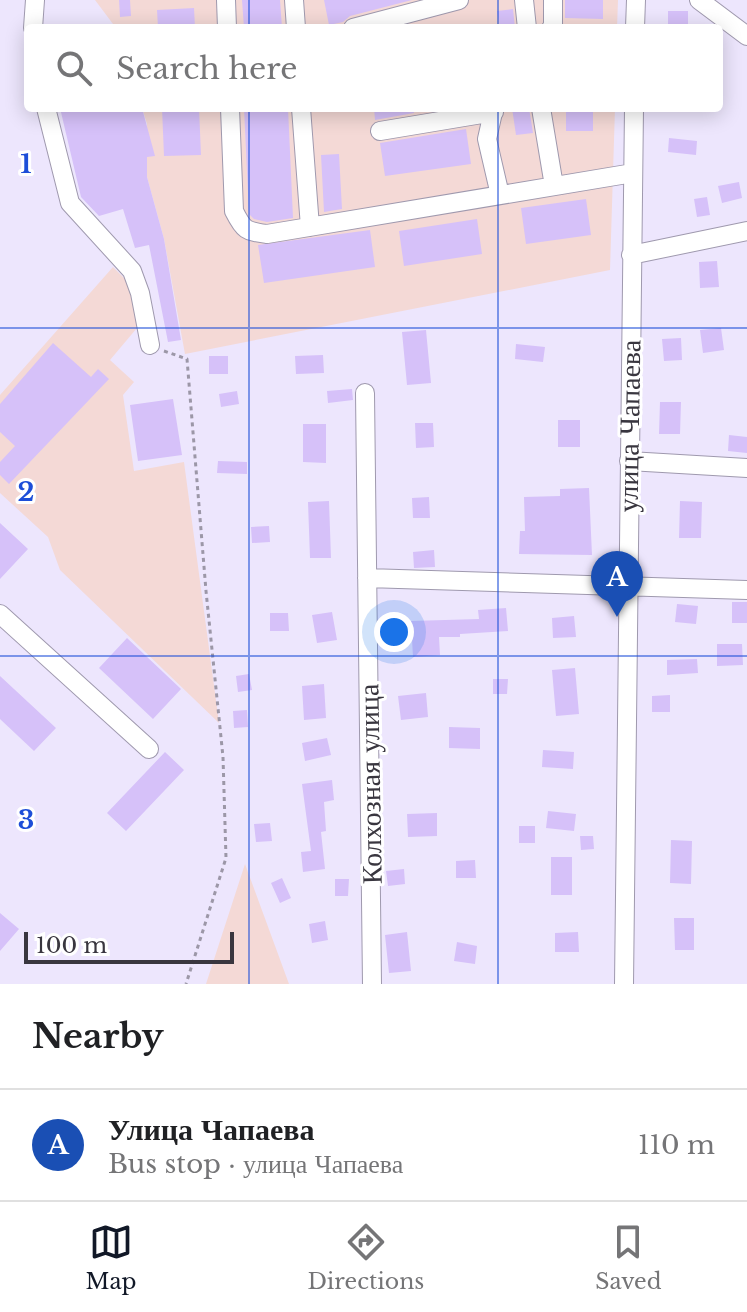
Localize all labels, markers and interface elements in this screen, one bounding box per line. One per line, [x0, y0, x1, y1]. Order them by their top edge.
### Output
search box [24, 24, 723, 112]
icon: search [52, 46, 96, 90]
text: Search here [116, 50, 297, 87]
text: 1 [20, 148, 32, 180]
street label: улица Чапаева [610, 339, 649, 513]
text: 2 [18, 476, 34, 508]
pin: A [591, 551, 643, 617]
your location [374, 612, 414, 652]
street label: Колхозная улица [351, 683, 390, 884]
text: 3 [18, 804, 34, 836]
scale bar [24, 928, 234, 964]
text: 100 m [36, 932, 107, 959]
text: Nearby [32, 1015, 164, 1057]
text: Улица Чапаева [108, 1111, 314, 1148]
text: A [47, 1129, 69, 1161]
text: 110 m [638, 1129, 715, 1161]
text: Bus stop · улица Чапаева [108, 1148, 403, 1180]
tab: Map [85, 1220, 137, 1295]
tab: Directions [307, 1220, 424, 1295]
tab: Saved [595, 1220, 662, 1295]

